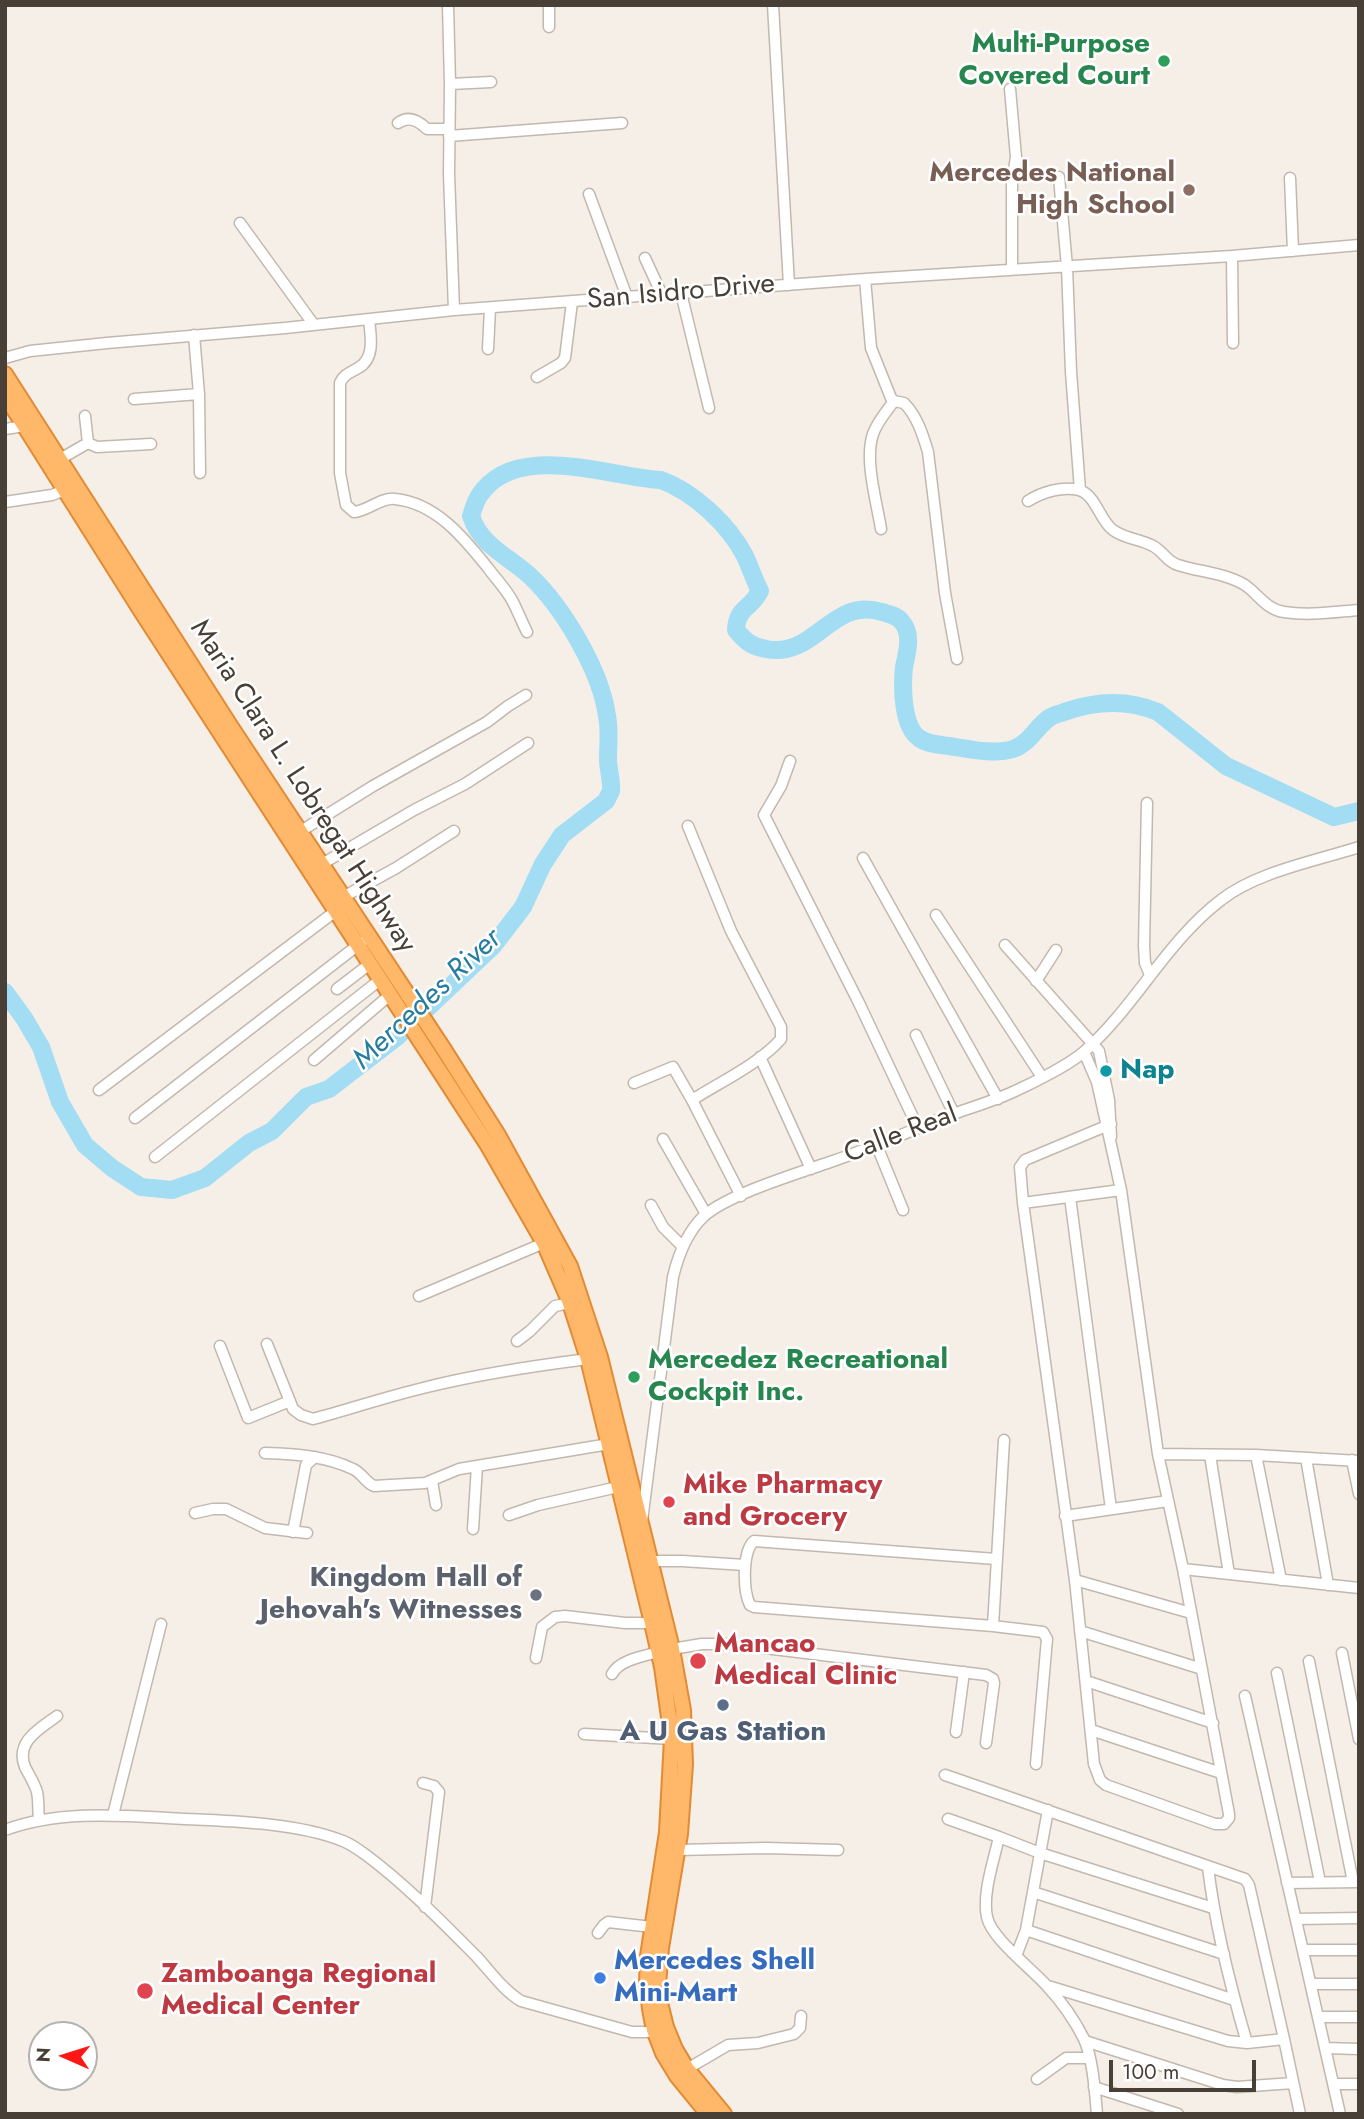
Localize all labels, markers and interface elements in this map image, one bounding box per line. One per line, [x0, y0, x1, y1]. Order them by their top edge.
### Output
place label: Multi-Purpose Covered Court [958, 28, 1150, 94]
marker: Multi-Purpose Covered Court [1156, 53, 1172, 69]
place label: Mercedes National High School [929, 157, 1175, 223]
marker: Mercedes National High School [1181, 182, 1197, 198]
street label: San Isidro Drive [586, 268, 776, 318]
street label: Maria Clara L. Lobregat Highway [182, 614, 422, 960]
water label: Mercedes River [346, 922, 510, 1078]
place label: Nap [1120, 1054, 1175, 1088]
marker: Nap [1098, 1063, 1114, 1079]
street label: Calle Real [840, 1098, 962, 1172]
place label: Mercedez Recreational Cockpit Inc. [648, 1344, 948, 1410]
marker: Mercedez Recreational Cockpit Inc. [626, 1369, 642, 1385]
place label: Mike Pharmacy and Grocery [683, 1469, 882, 1535]
marker: Mike Pharmacy and Grocery [661, 1494, 677, 1510]
place label: Kingdom Hall of Jehovah's Witnesses [260, 1562, 522, 1628]
marker: Kingdom Hall of Jehovah's Witnesses [528, 1587, 544, 1603]
place label: Mancao Medical Clinic [714, 1628, 897, 1694]
marker: Mancao Medical Clinic [688, 1651, 708, 1671]
marker: A U Gas Station [715, 1697, 731, 1713]
place label: A U Gas Station [620, 1716, 826, 1750]
place label: Mercedes Shell Mini-Mart [614, 1945, 815, 2011]
place label: Zamboanga Regional Medical Center [161, 1958, 436, 2024]
marker: Mercedes Shell Mini-Mart [592, 1970, 608, 1986]
marker: Zamboanga Regional Medical Center [135, 1981, 155, 2001]
north arrow [28, 2021, 98, 2091]
scale bar [1112, 2046, 1259, 2090]
text: N [30, 2047, 57, 2063]
text: 100 m [1122, 2057, 1179, 2087]

